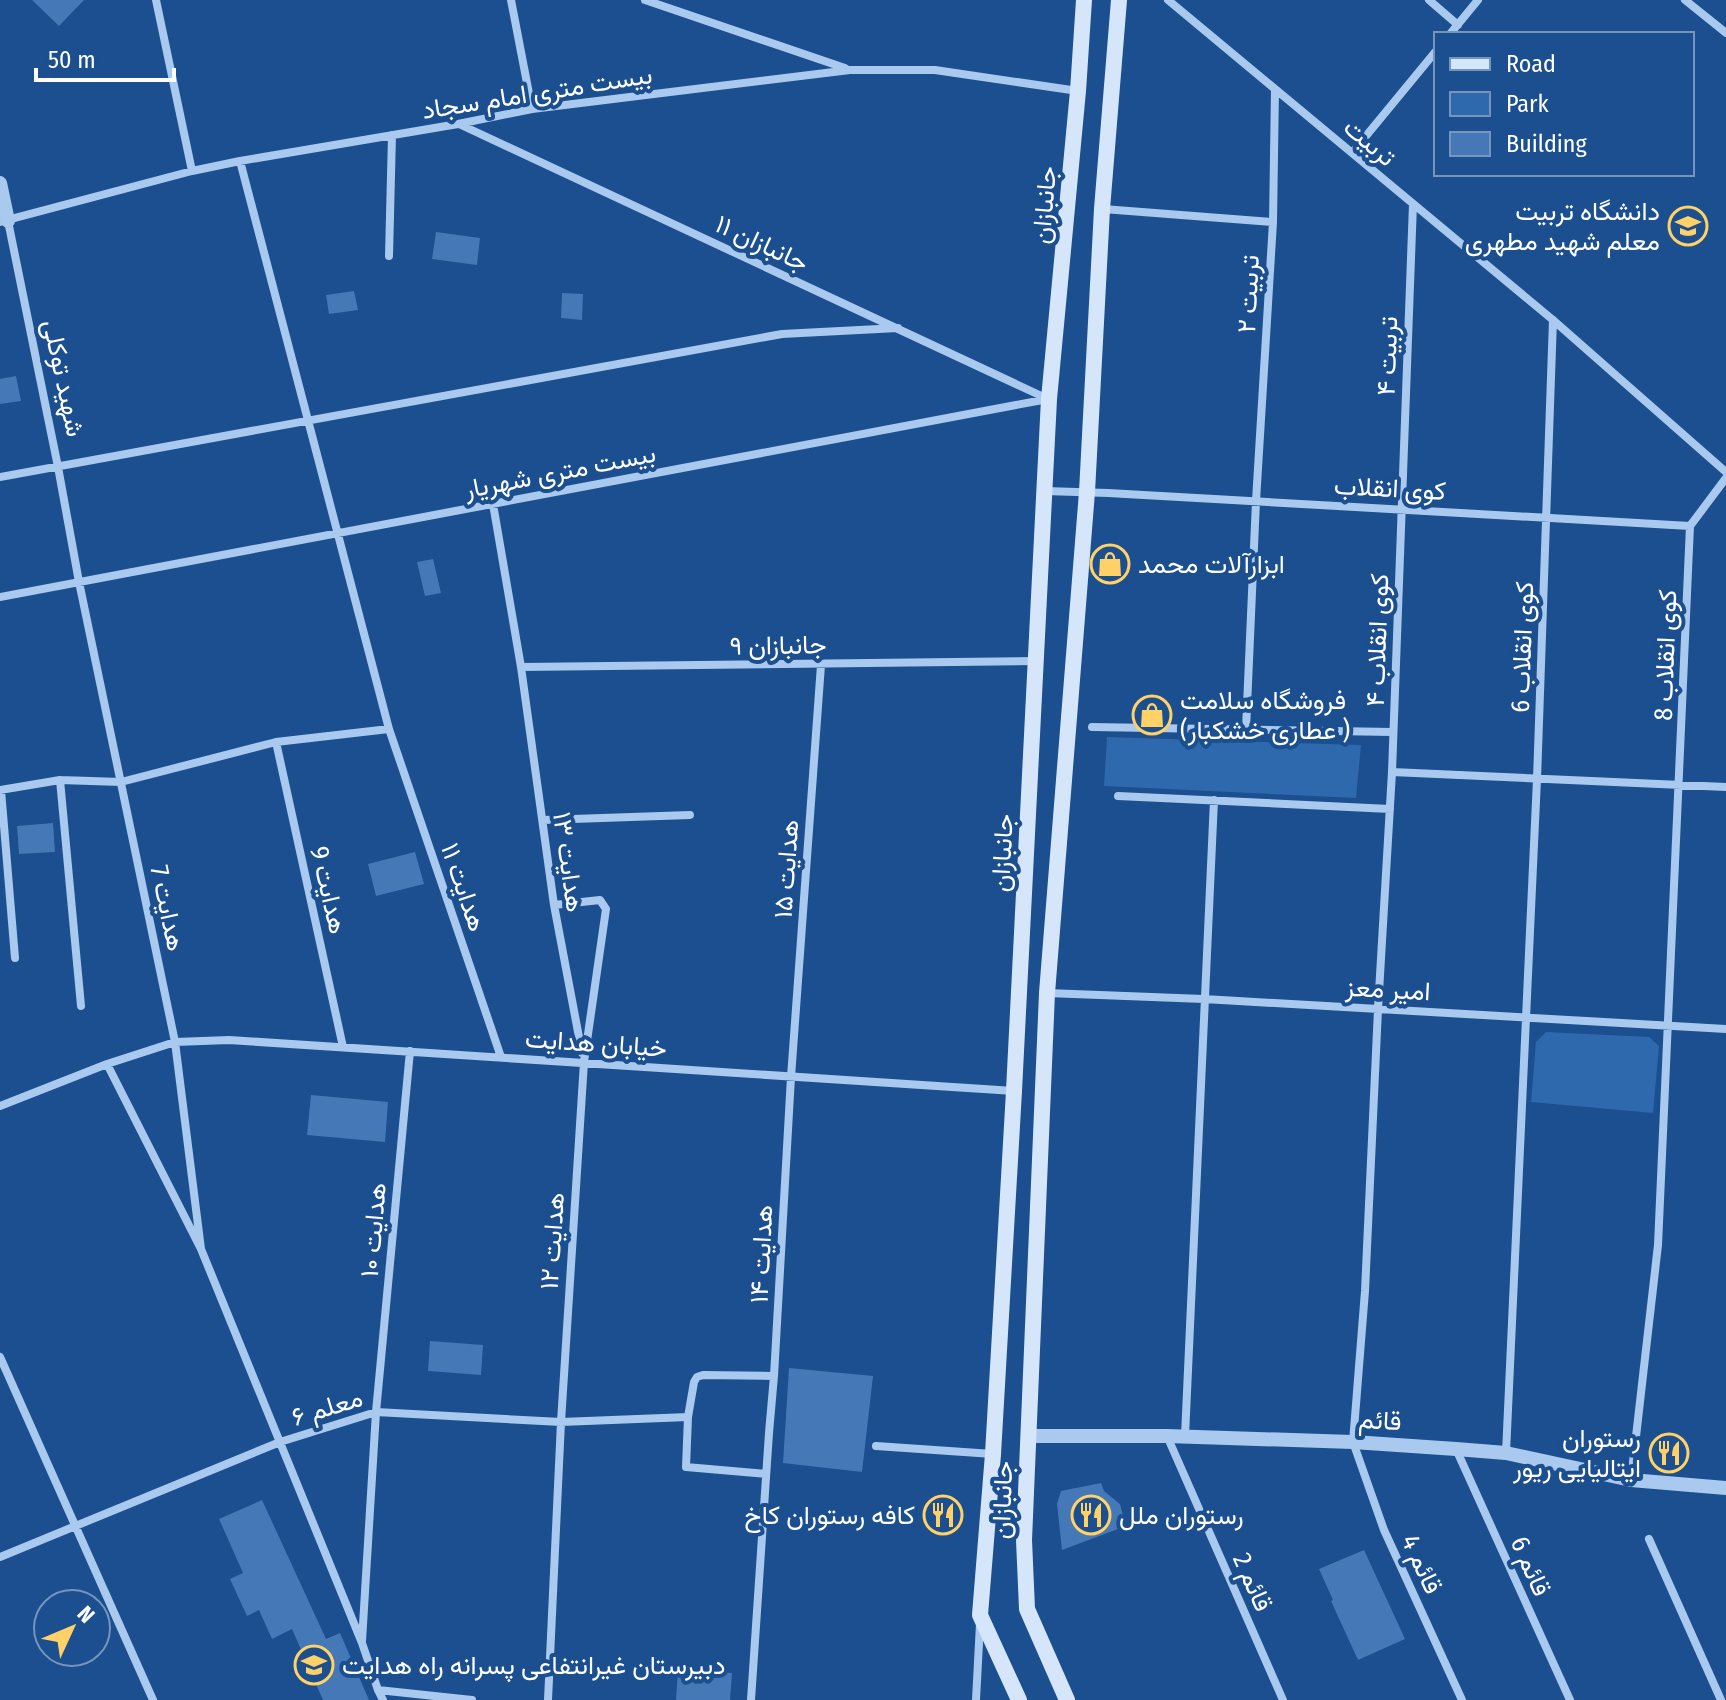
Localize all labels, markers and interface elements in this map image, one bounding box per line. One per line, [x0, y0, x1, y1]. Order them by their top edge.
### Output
scale bar [36, 32, 174, 82]
legend [1434, 32, 1694, 176]
text: 50 m [48, 46, 96, 74]
text: Road [1506, 50, 1556, 78]
street label: بیست متری امام سجاد [420, 59, 655, 127]
text: Park [1506, 90, 1549, 118]
street label: تربیت [1337, 112, 1402, 173]
text: Building [1506, 130, 1588, 158]
street label: جانبازان [1026, 165, 1063, 245]
place label: دانشگاه تربیت معلم شهید مطهری [1465, 196, 1660, 258]
school or university icon: دانشگاه تربیت معلم شهید مطهری [1667, 205, 1709, 247]
street label: جانبازان ۱۱ [710, 208, 813, 278]
street label: تربیت ۲ [1231, 254, 1266, 334]
street label: تربیت ۴ [1371, 316, 1404, 396]
street label: شهید توکلی [36, 317, 91, 440]
street label: بیست متری شهریار [461, 438, 658, 505]
street label: کوی انقلاب [1333, 470, 1447, 507]
shop icon: ابزارآلات محمد [1089, 543, 1131, 585]
place label: ابزارآلات محمد [1138, 549, 1285, 580]
street label: کوی انقلاب ۴ [1360, 573, 1395, 707]
street label: کوی انقلاب 6 [1505, 581, 1540, 713]
street label: کوی انقلاب 8 [1648, 589, 1683, 721]
street label: جانبازان ۹ [729, 629, 827, 662]
place label: فروشگاه سلامت (عطاری خشکبار ) [1180, 685, 1350, 746]
shop icon: فروشگاه سلامت (عطاری خشکبار ) [1131, 694, 1173, 736]
street label: هدایت ۱۳ [546, 810, 591, 914]
street label: جانبازان [985, 813, 1020, 893]
street label: هدایت ۱۵ [768, 819, 805, 920]
street label: هدایت ۱۱ [434, 839, 493, 935]
street label: هدایت 9 [303, 843, 354, 937]
street label: هدایت 7 [143, 862, 192, 954]
street label: امیر معز [1344, 972, 1431, 1007]
street label: خیابان هدایت [524, 1023, 668, 1064]
street label: هدایت ۱۰ [354, 1181, 393, 1279]
street label: هدایت ۱۲ [534, 1191, 571, 1291]
street label: هدایت ۱۴ [743, 1204, 780, 1304]
street label: معلم ۶ [288, 1382, 367, 1434]
street label: قائم [1358, 1404, 1402, 1438]
place label: رستوران ایتالیایی ریور [1512, 1423, 1641, 1484]
restaurant icon: رستوران ایتالیایی ریور [1648, 1432, 1690, 1474]
street label: جانبازان [986, 1460, 1019, 1540]
restaurant icon: کافه رستوران کاخ [922, 1494, 964, 1536]
restaurant icon: رستوران ملل [1070, 1494, 1112, 1536]
place label: کافه رستوران کاخ [744, 1500, 915, 1533]
place label: رستوران ملل [1119, 1500, 1244, 1531]
street label: قائم 4 [1394, 1530, 1449, 1599]
street label: قائم 6 [1503, 1532, 1557, 1601]
street label: قائم 2 [1225, 1548, 1279, 1617]
north arrow [32, 1588, 112, 1668]
text: N [72, 1600, 100, 1629]
school or university icon: دبیرستان غیرانتفاعی پسرانه راه هدایت [293, 1644, 335, 1686]
place label: دبیرستان غیرانتفاعی پسرانه راه هدایت [342, 1650, 726, 1683]

